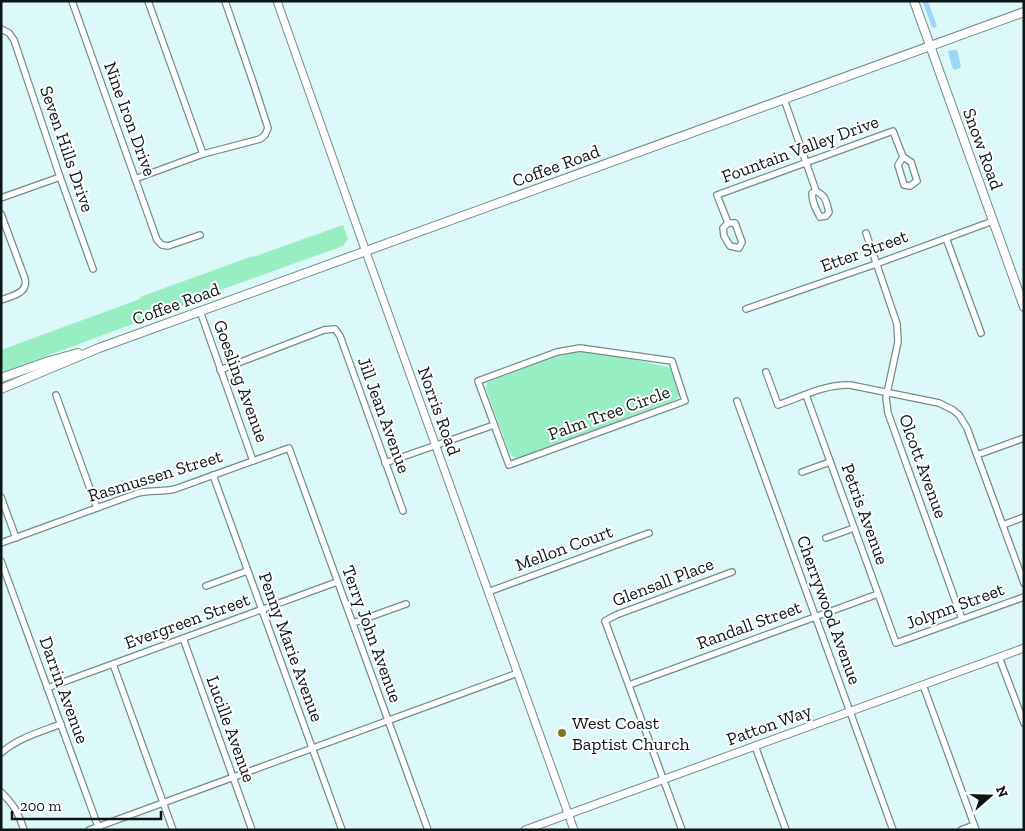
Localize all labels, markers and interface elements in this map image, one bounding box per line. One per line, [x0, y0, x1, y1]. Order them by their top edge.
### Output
street label: Nine Iron Drive [99, 59, 161, 179]
street label: Seven Hills Drive [35, 83, 99, 215]
street label: Snow Road [958, 105, 1008, 193]
street label: Fountain Valley Drive [718, 110, 882, 188]
street label: Coffee Road [509, 140, 603, 192]
street label: Etter Street [817, 225, 911, 277]
street label: Coffee Road [129, 278, 223, 330]
street label: Goesling Avenue [209, 317, 273, 445]
street label: Jill Jean Avenue [353, 354, 415, 476]
street label: Norris Road [413, 364, 465, 459]
street label: Palm Tree Circle [545, 381, 673, 445]
street label: Olcott Avenue [894, 411, 952, 521]
street label: Rasmussen Street [85, 445, 225, 507]
street label: Petris Avenue [837, 460, 893, 568]
street label: Mellon Court [512, 520, 616, 576]
street label: Cherrywood Avenue [792, 532, 866, 688]
street label: Glensall Place [609, 553, 717, 611]
street label: Terry John Avenue [337, 563, 407, 705]
street label: Penny Marie Avenue [254, 569, 328, 725]
street label: Jolynn Street [903, 578, 1007, 634]
street label: Evergreen Street [121, 588, 253, 654]
street label: Randall Street [694, 596, 805, 654]
street label: Darrin Avenue [34, 633, 94, 747]
street label: Lucille Avenue [202, 673, 260, 785]
street label: Patton Way [723, 699, 815, 751]
place label: West Coast Baptist Church [572, 712, 690, 755]
marker: West Coast Baptist Church [556, 727, 568, 739]
north arrow [965, 771, 1015, 821]
text: N [992, 784, 1012, 800]
scale bar [12, 788, 161, 820]
text: 200 m [20, 797, 61, 815]

